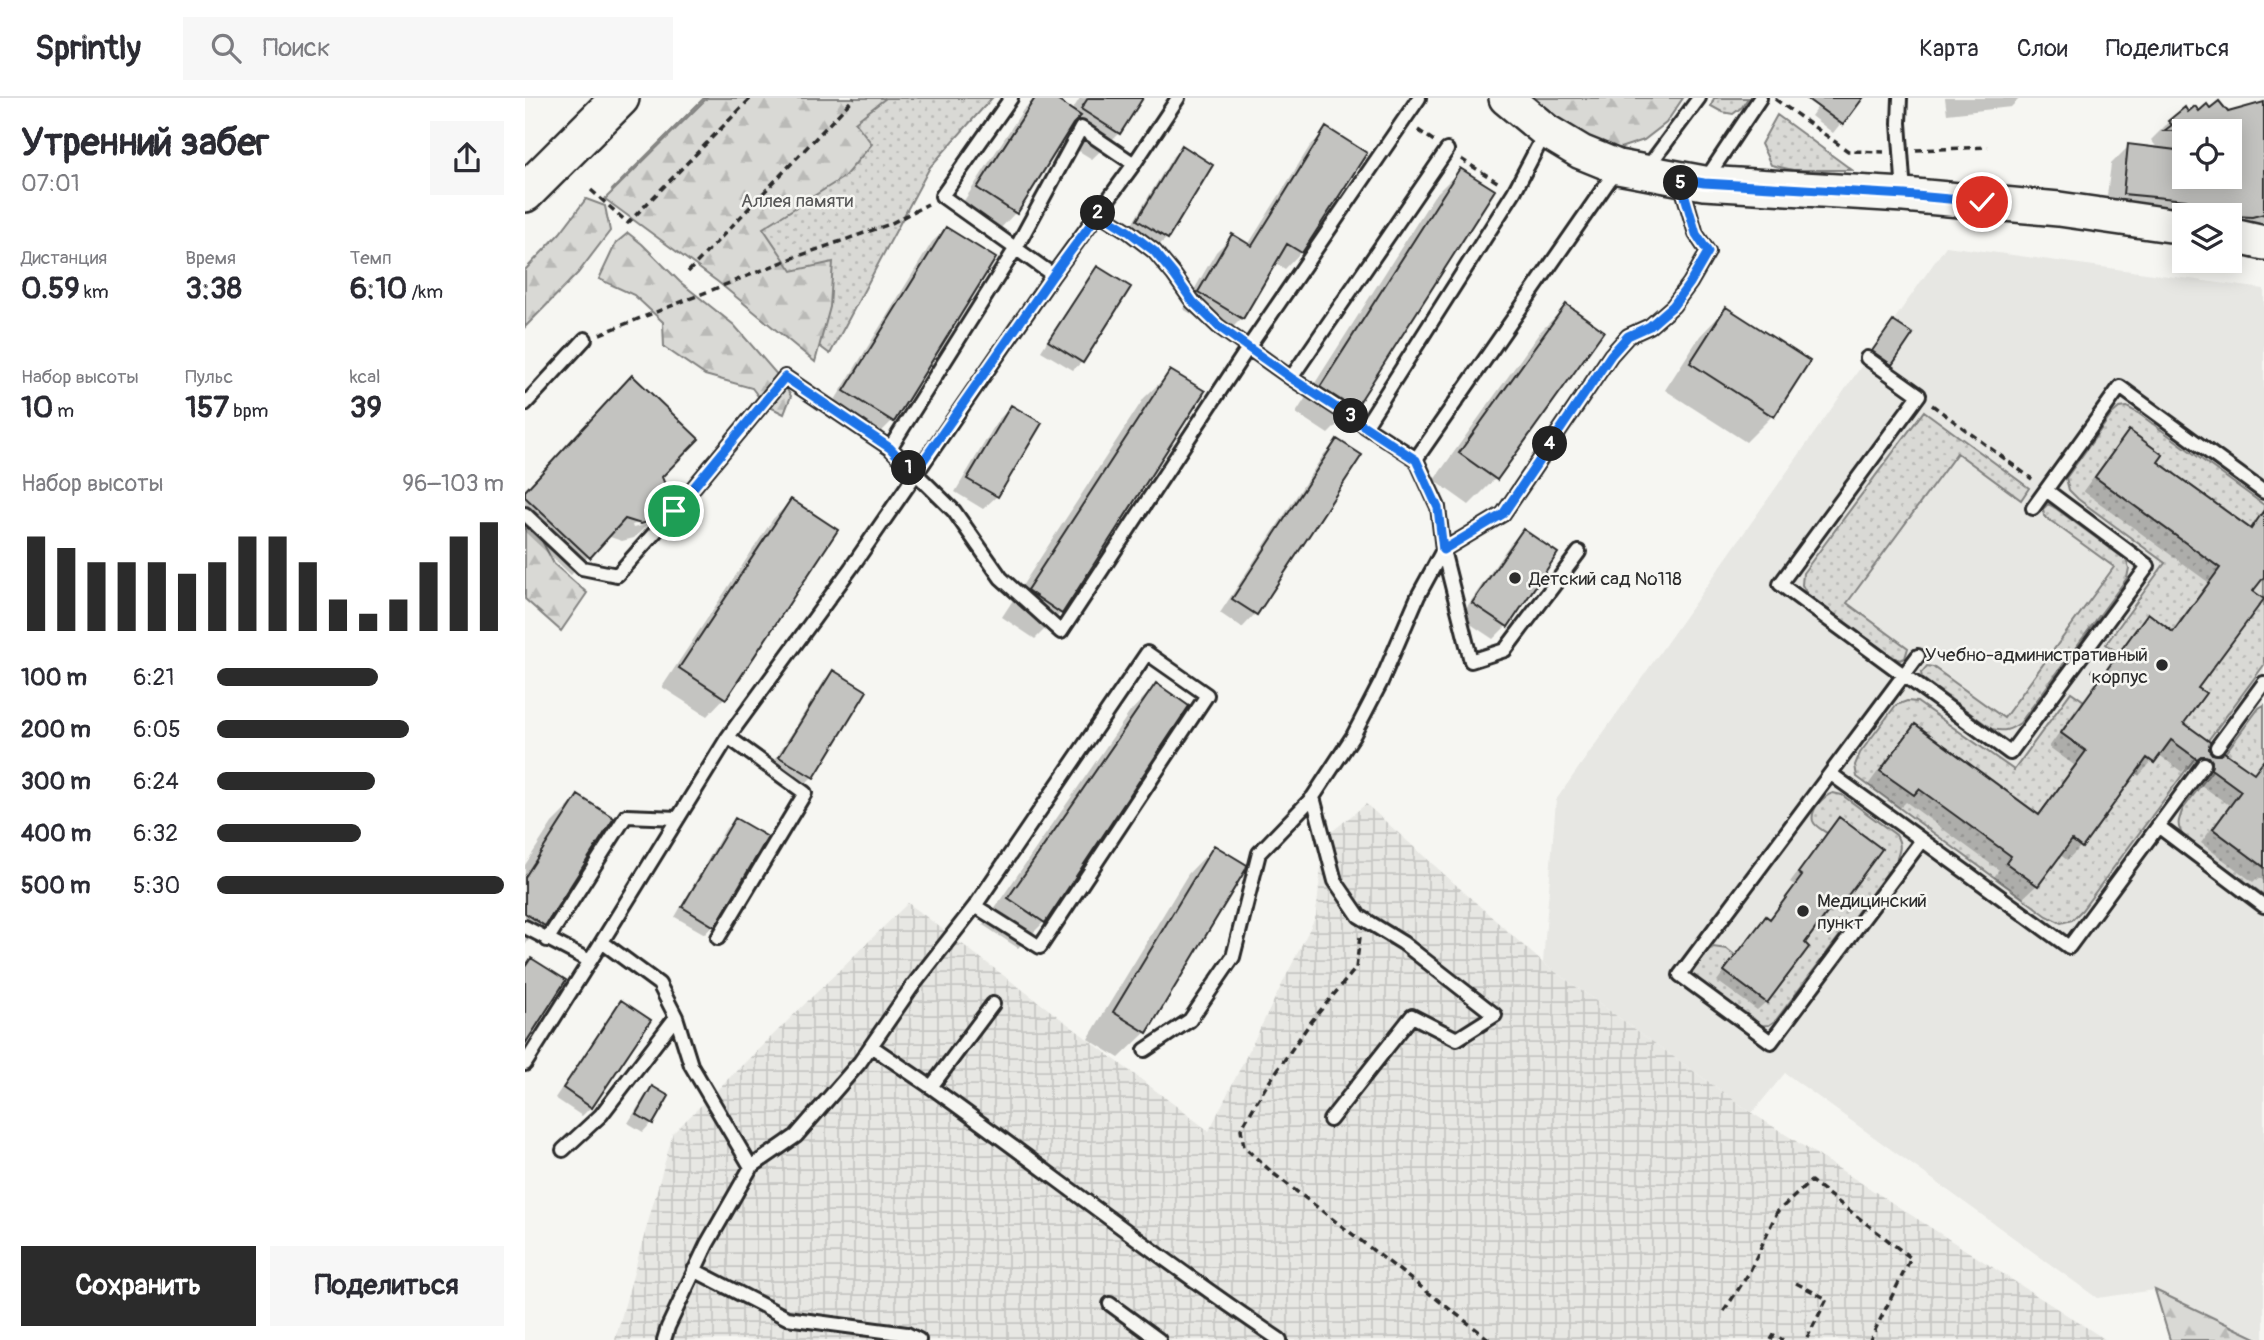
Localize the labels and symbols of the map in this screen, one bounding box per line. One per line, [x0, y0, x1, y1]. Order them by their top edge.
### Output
pin: 5 [1663, 166, 1699, 200]
pin [1952, 172, 2012, 232]
park label: Аллея памяти [741, 189, 854, 213]
pin: 2 [1081, 195, 1115, 230]
pin: 3 [1333, 398, 1369, 434]
pin: 4 [1532, 426, 1567, 462]
pin: 1 [891, 450, 927, 486]
pin [644, 481, 704, 541]
place label: Детский сад №118 [1528, 567, 1682, 591]
marker: Детский сад №118 [1507, 570, 1523, 586]
place label: Учебно-административный корпус [1925, 643, 2148, 689]
marker: Учебно-административный корпус [2154, 657, 2170, 673]
place label: Медицинский пункт [1817, 889, 1927, 935]
marker: Медицинский пункт [1795, 903, 1811, 919]

